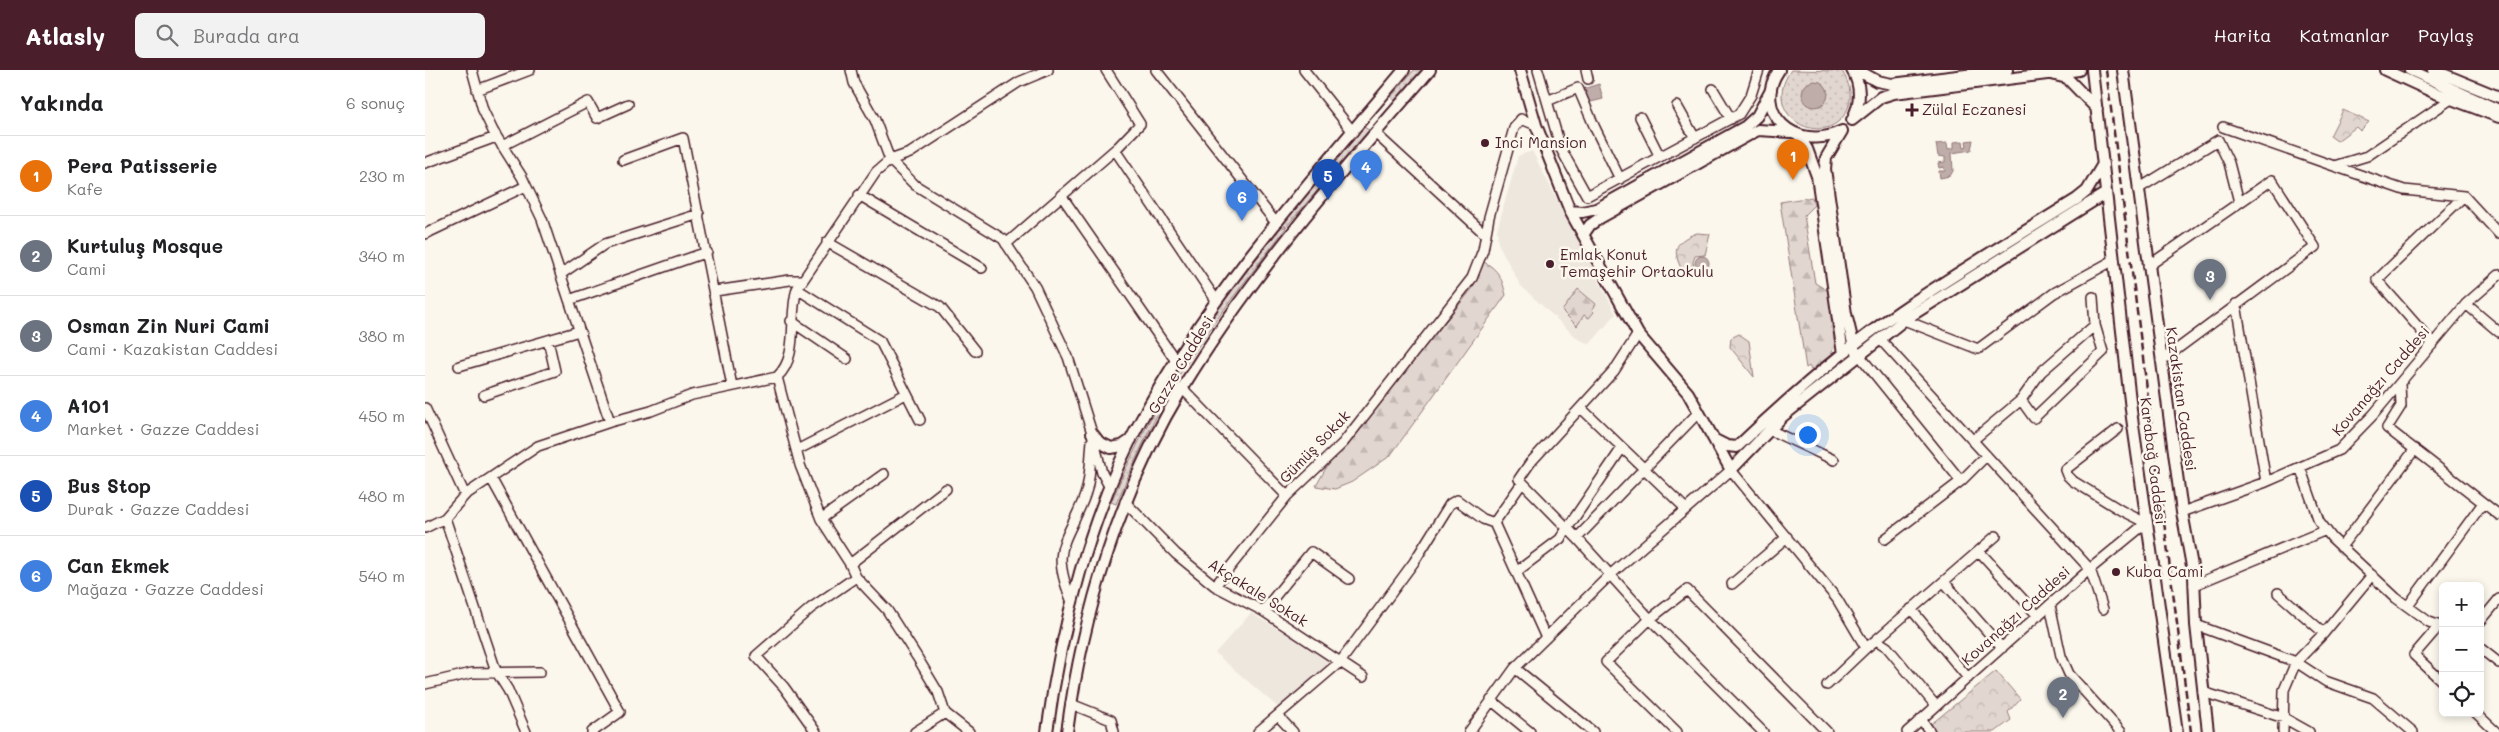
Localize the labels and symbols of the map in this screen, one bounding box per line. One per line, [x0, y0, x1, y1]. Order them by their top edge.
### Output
place label: Zülal Eczanesi [1922, 99, 2027, 119]
marker: Zülal Eczanesi [1906, 104, 1918, 116]
place label: Inci Mansion [1495, 132, 1587, 152]
marker: Inci Mansion [1479, 137, 1491, 149]
pin: 1 [1777, 139, 1809, 180]
pin: 4 [1350, 150, 1382, 191]
pin: 5 [1312, 159, 1344, 200]
pin: 6 [1226, 180, 1258, 221]
place label: Emlak Konut Temaşehir Ortaokulu [1560, 244, 1714, 281]
marker: Emlak Konut Temaşehir Ortaokulu [1544, 258, 1556, 270]
pin: 3 [2194, 259, 2226, 300]
street label: Gazze Caddesi [1143, 312, 1217, 417]
street label: Kovanağzı Caddesi [2327, 321, 2434, 440]
street label: Kazakistan Caddesi [2162, 326, 2202, 472]
street label: Karabağ Caddesi [2136, 396, 2172, 526]
street label: Gümüş Sokak [1274, 405, 1354, 487]
your location [1795, 422, 1821, 448]
street label: Akçakale Sokak [1205, 553, 1312, 631]
street label: Kovanağzı Caddesi [1957, 561, 2074, 669]
place label: Kuba Cami [2126, 561, 2204, 581]
marker: Kuba Cami [2110, 566, 2122, 578]
pin: 2 [2047, 677, 2079, 718]

